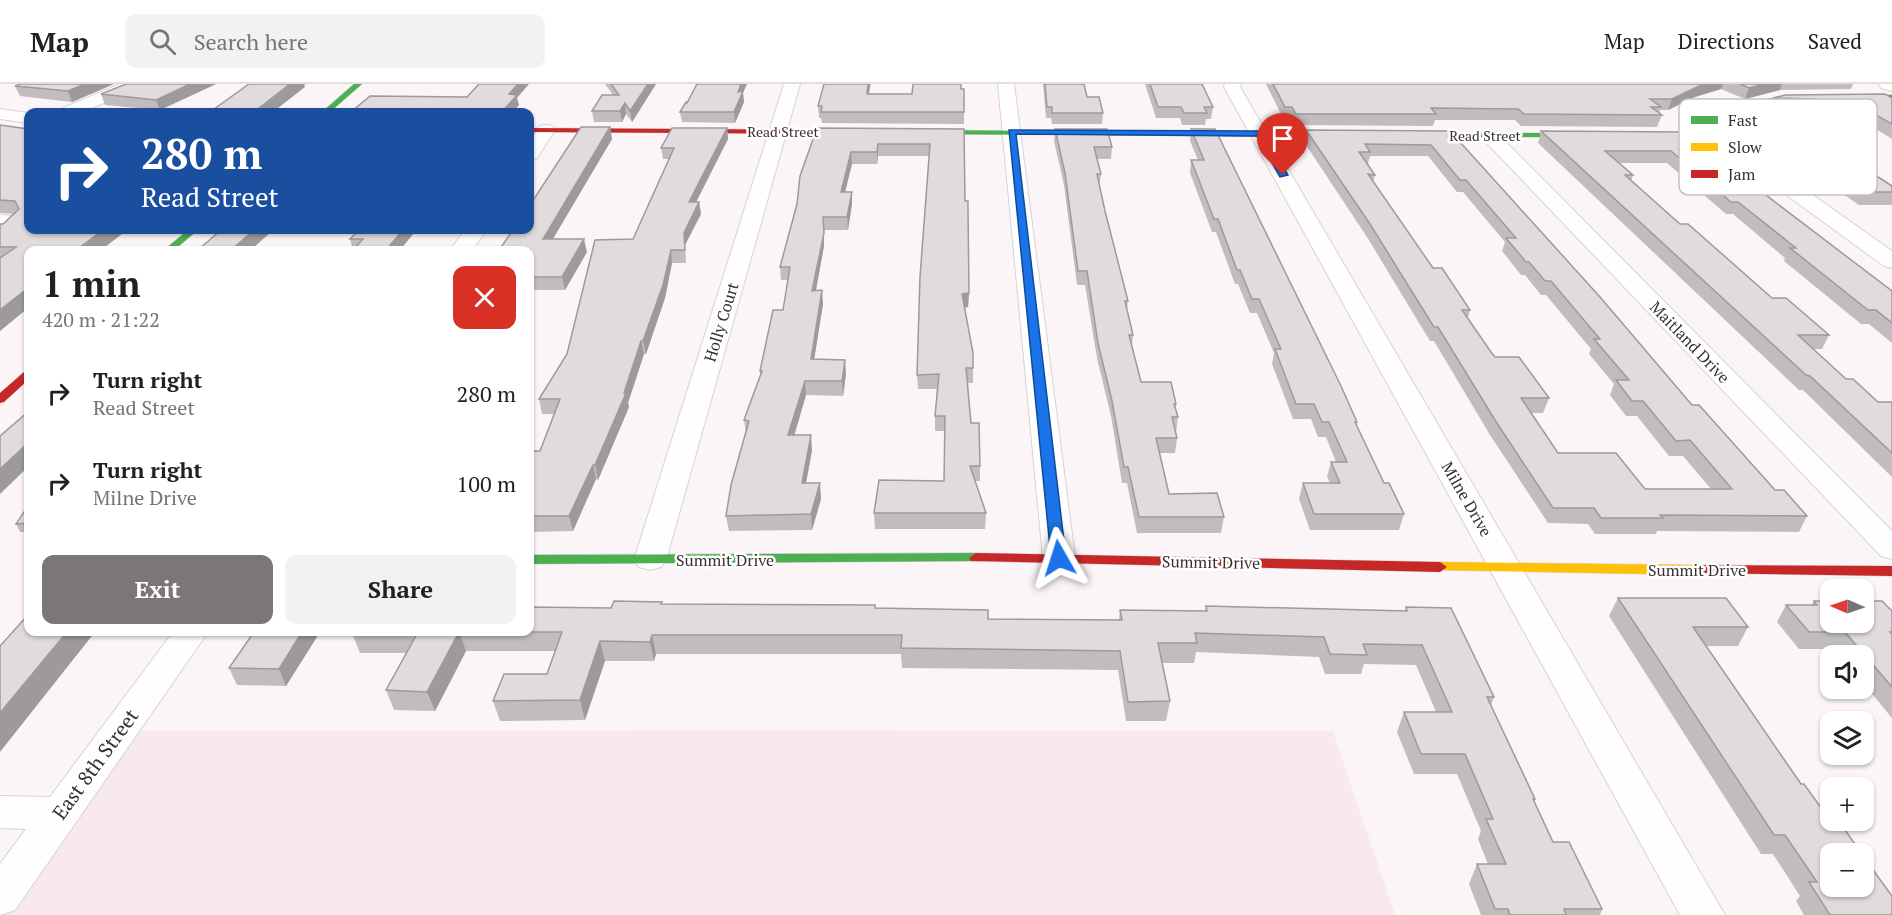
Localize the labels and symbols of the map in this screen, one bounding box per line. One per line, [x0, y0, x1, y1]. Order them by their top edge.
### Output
legend [1679, 99, 1877, 195]
text: Fast [1728, 109, 1758, 131]
pin [1257, 113, 1308, 175]
street label: Read Street [747, 122, 819, 141]
street label: Read Street [1449, 126, 1521, 145]
text: Slow [1728, 136, 1762, 158]
text: Jam [1728, 163, 1756, 185]
street label: Holly Court [698, 279, 744, 364]
street label: Maitland Drive [1645, 296, 1735, 388]
street label: Milne Drive [1437, 458, 1497, 540]
position arrow [1027, 526, 1091, 590]
street label: Summit Drive [676, 549, 774, 571]
street label: Summit Drive [1162, 550, 1260, 574]
street label: Summit Drive [1648, 559, 1746, 581]
north arrow [1820, 579, 1874, 633]
street label: East 8th Street [46, 703, 145, 825]

